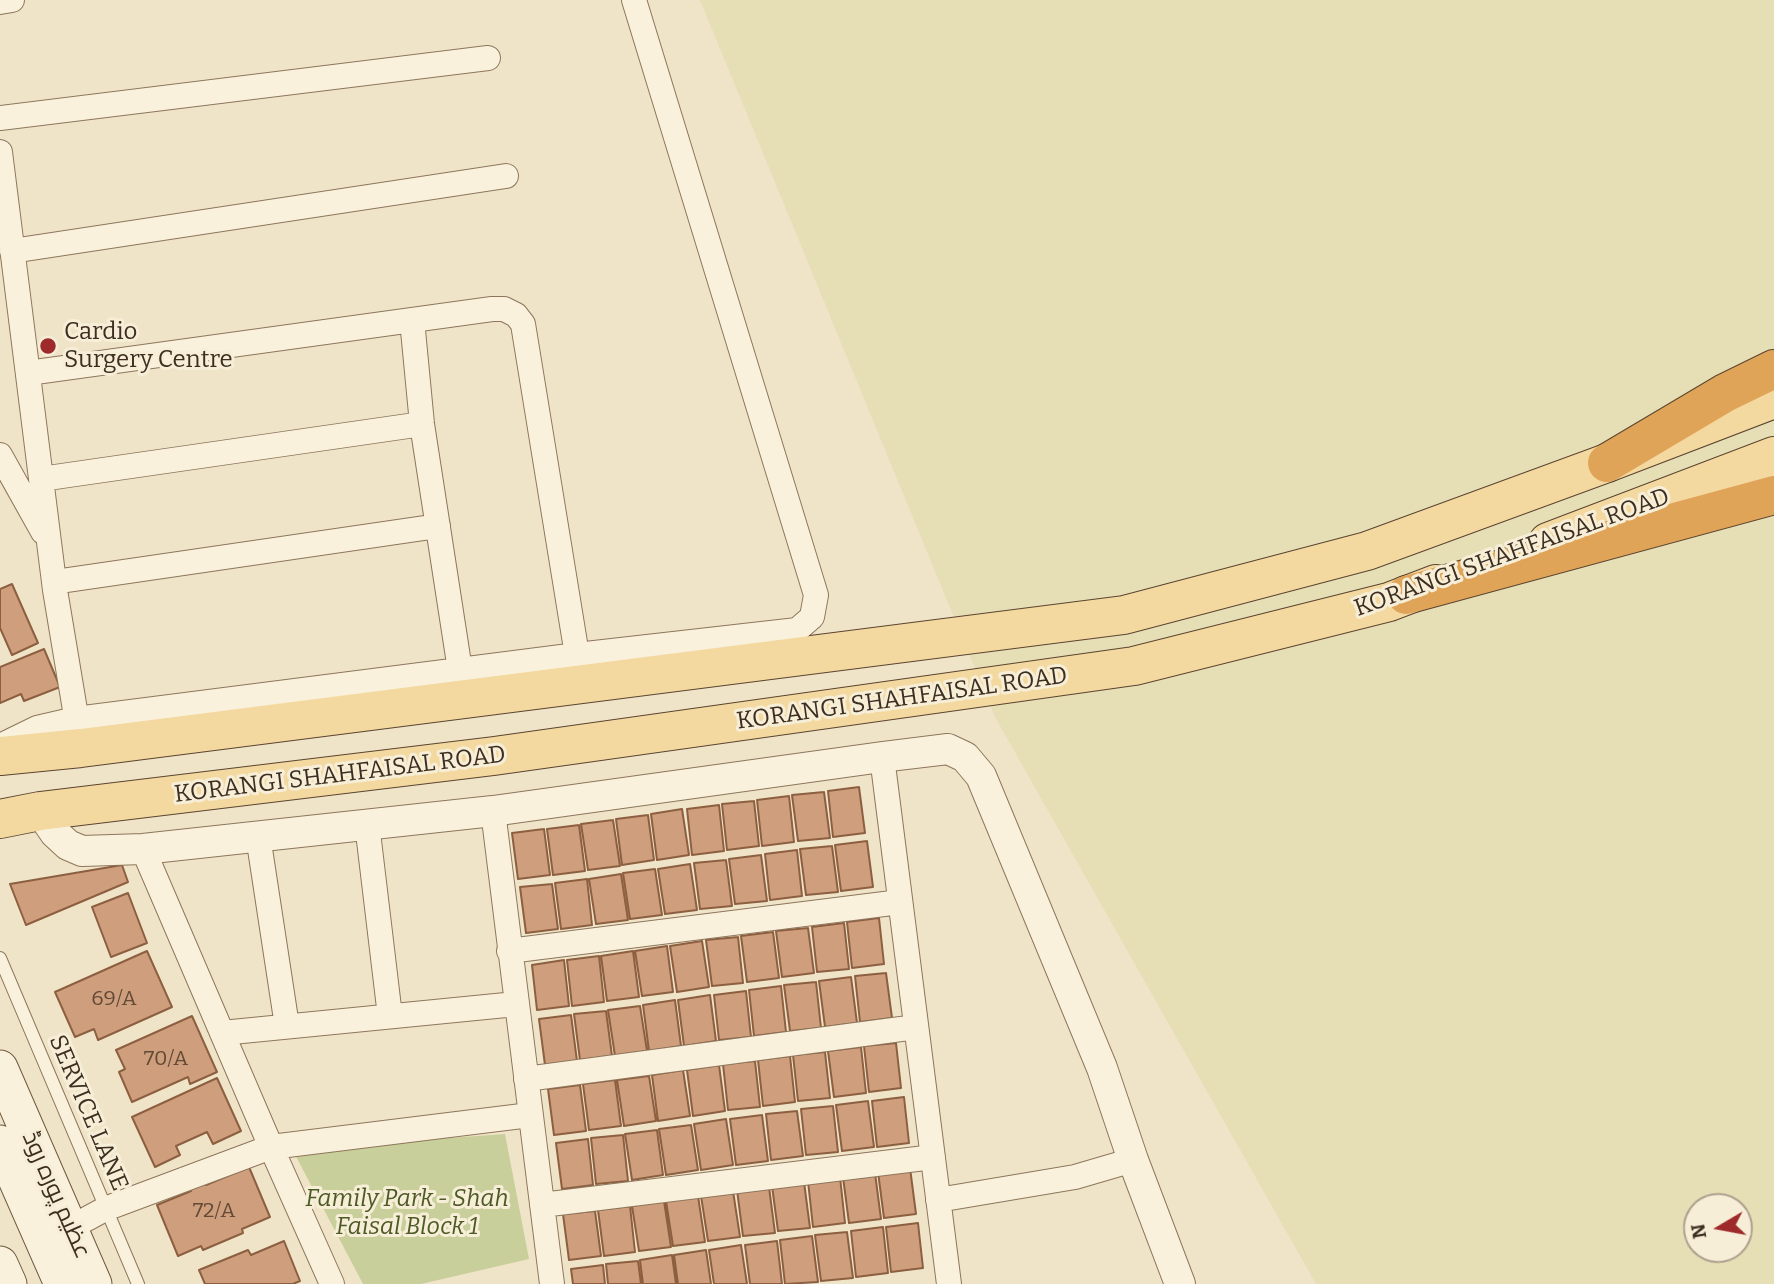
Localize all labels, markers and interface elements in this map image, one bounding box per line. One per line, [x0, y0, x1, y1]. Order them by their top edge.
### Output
place label: Cardio Surgery Centre [64, 318, 233, 374]
marker: Cardio Surgery Centre [38, 336, 58, 356]
street label: KORANGI SHAHFAISAL ROAD [1350, 482, 1674, 624]
street label: KORANGI SHAHFAISAL ROAD [735, 662, 1069, 736]
street label: KORANGI SHAHFAISAL ROAD [173, 740, 507, 810]
house number: 69/A [91, 986, 137, 1012]
street label: SERVICE LANE [42, 1031, 134, 1195]
house number: 70/A [144, 1046, 188, 1072]
street label: عظیم پورہ روڈ [15, 1127, 97, 1263]
park label: Family Park - Shah Faisal Block 1 [305, 1185, 509, 1241]
north arrow [1683, 1193, 1753, 1263]
house number: 72/A [193, 1198, 235, 1224]
text: N [1686, 1222, 1711, 1241]

